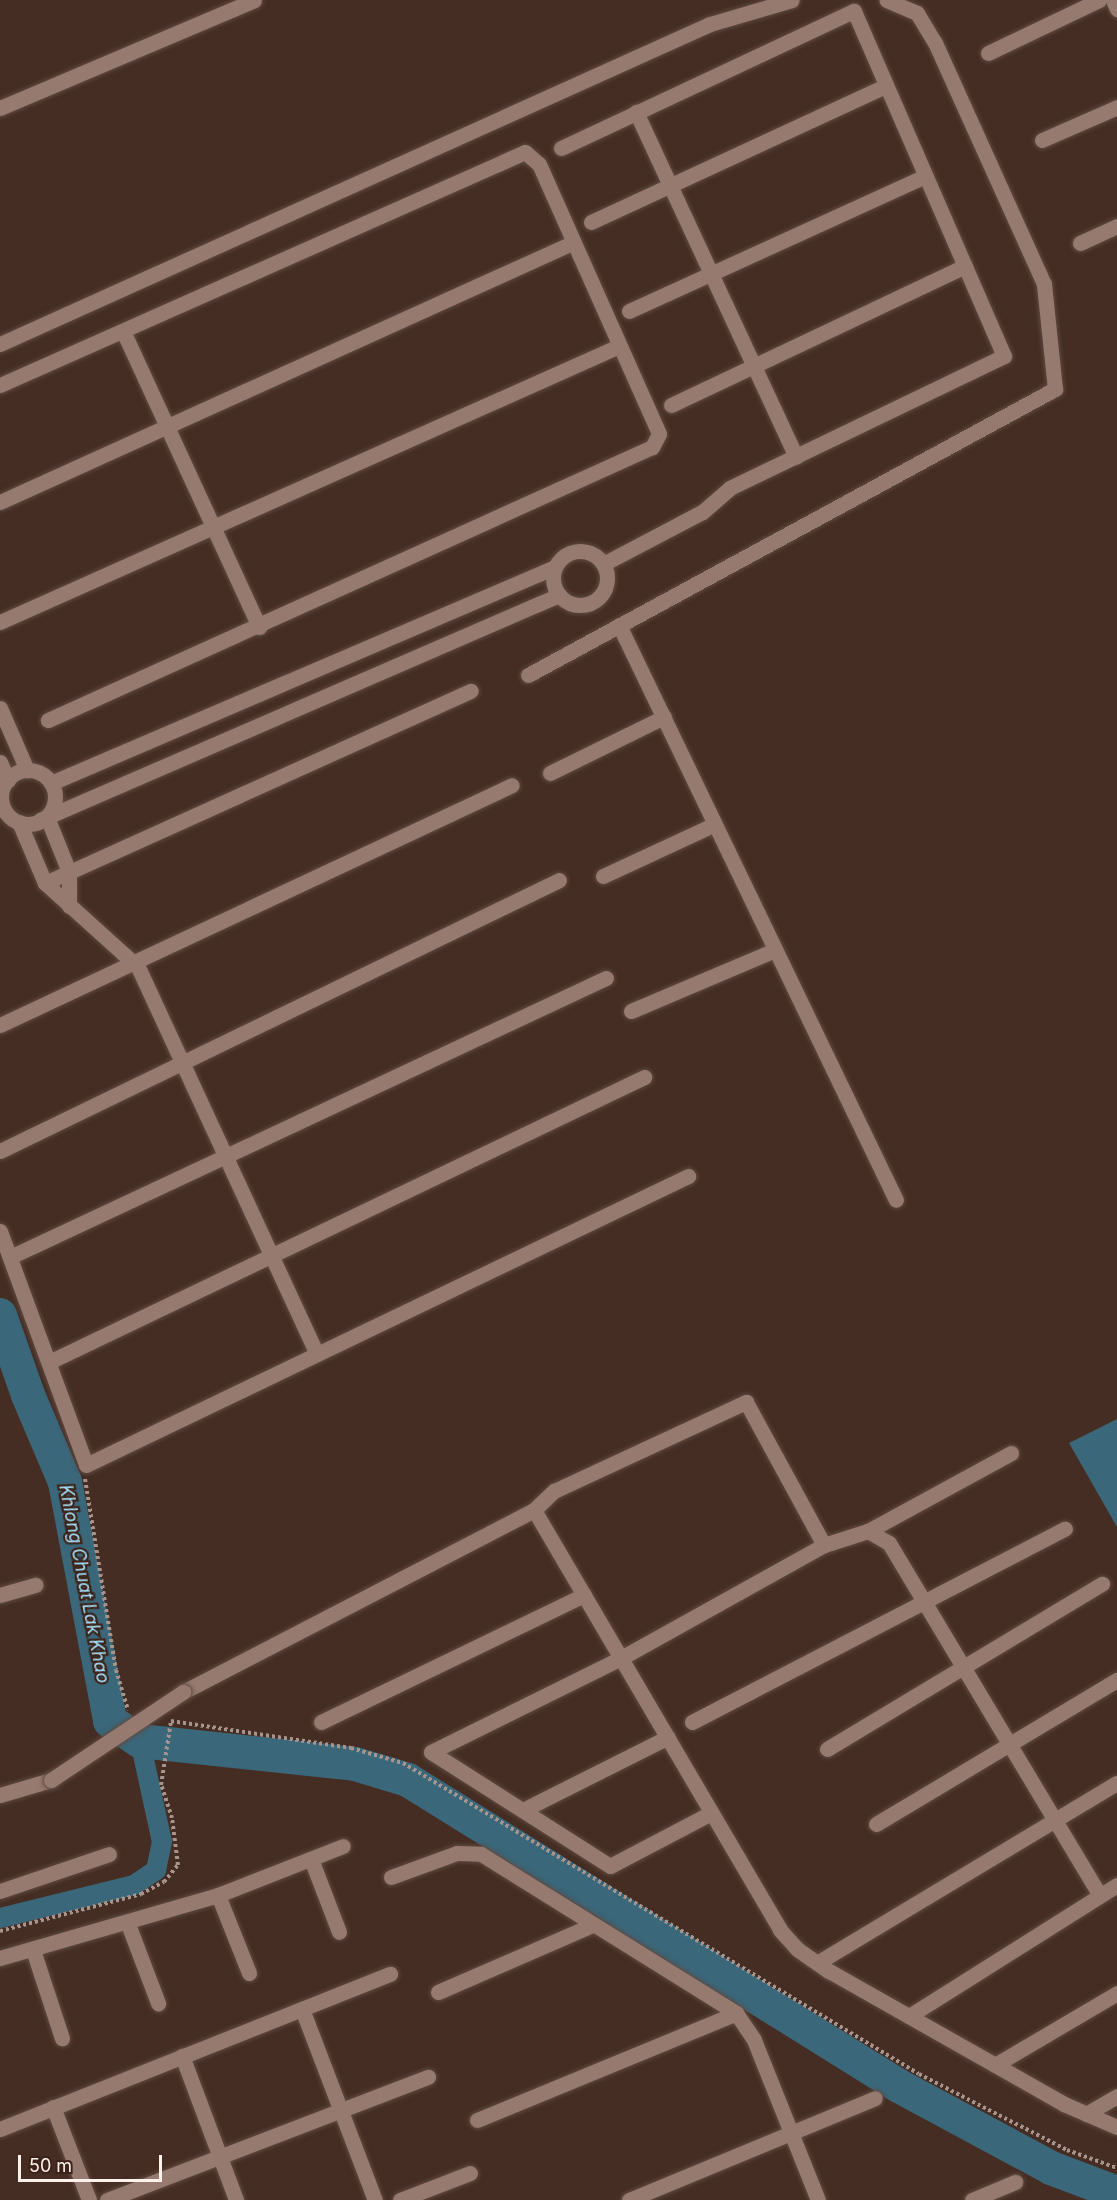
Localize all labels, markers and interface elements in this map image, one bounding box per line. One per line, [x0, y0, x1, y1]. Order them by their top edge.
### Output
water label: Khlong Chuat Lak Khao [54, 1483, 114, 1685]
scale bar [21, 2143, 165, 2181]
text: 50 m [29, 2155, 72, 2176]

